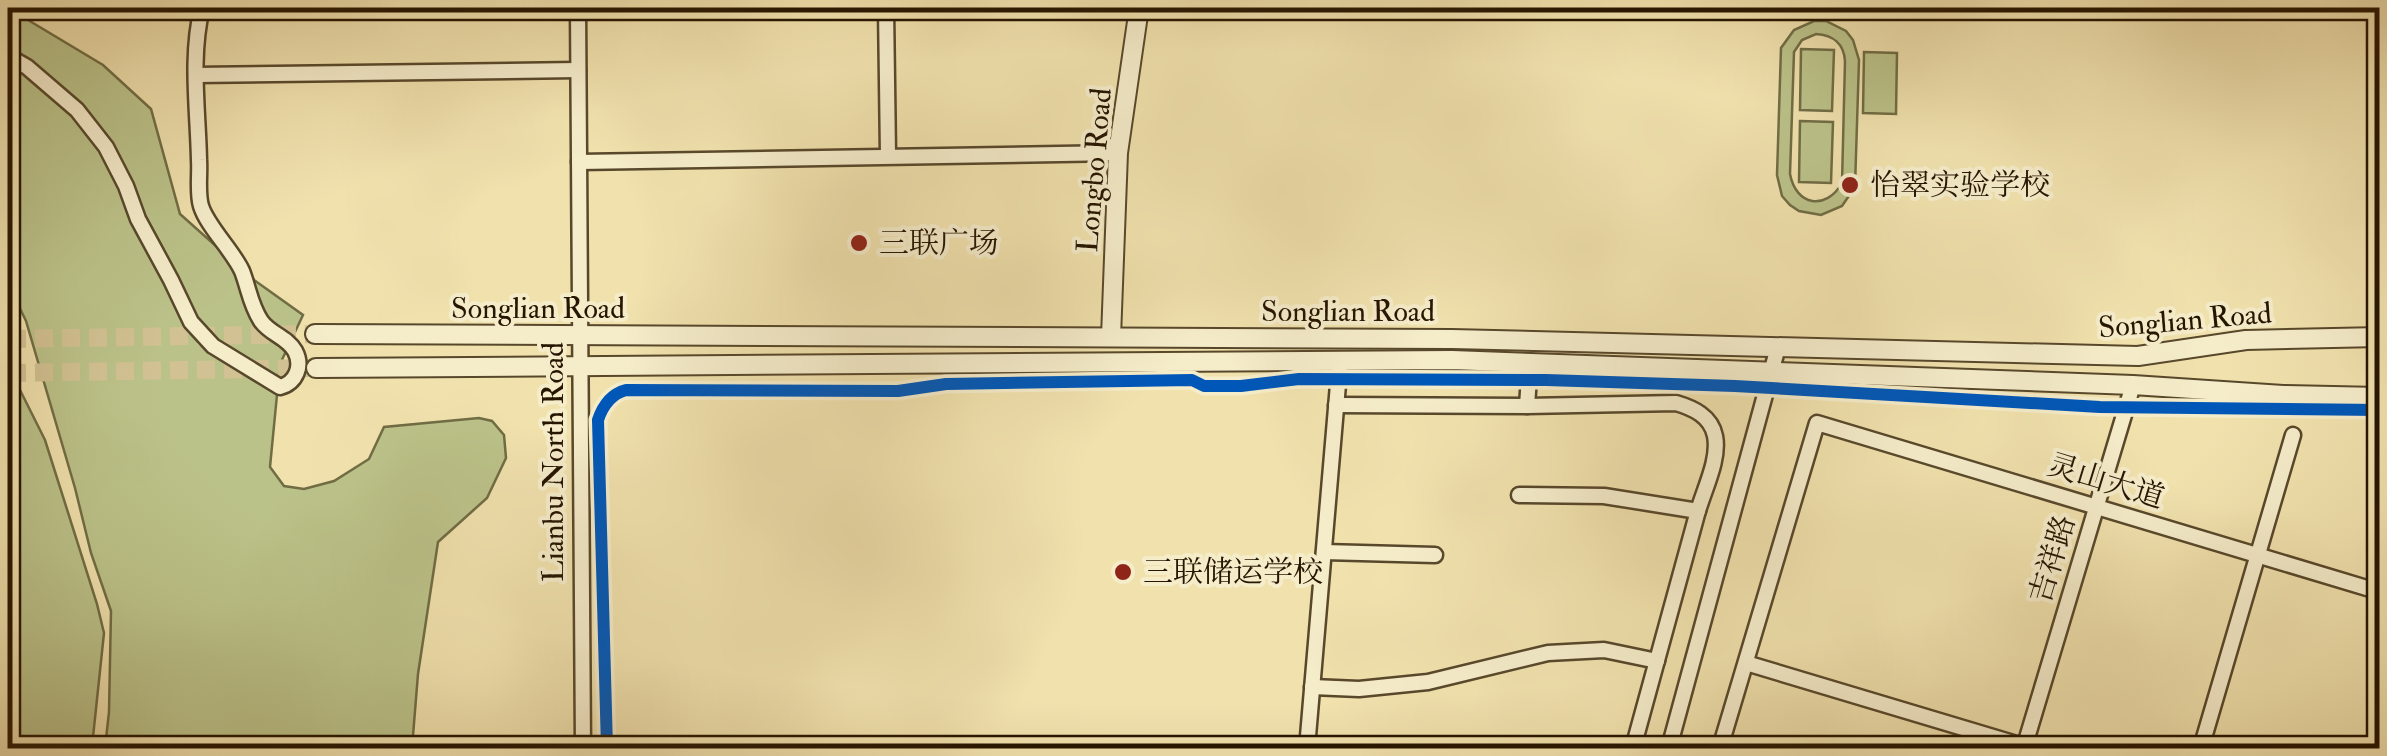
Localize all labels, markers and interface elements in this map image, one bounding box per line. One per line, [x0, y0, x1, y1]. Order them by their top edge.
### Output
street label: Longbo Road [1069, 86, 1120, 254]
place label: 怡翠实验学校 [1870, 167, 2050, 204]
marker: 怡翠实验学校 [1839, 174, 1861, 196]
place label: 三联广场 [879, 225, 999, 262]
marker: 三联广场 [848, 232, 870, 254]
street label: Songlian Road [451, 290, 625, 327]
street label: Songlian Road [1261, 293, 1435, 330]
street label: Songlian Road [2097, 294, 2273, 347]
street label: Lianbu North Road [535, 342, 572, 582]
street label: 灵山大道 [2043, 446, 2169, 517]
street label: 吉祥路 [2022, 511, 2083, 608]
place label: 三联储运学校 [1143, 554, 1323, 591]
marker: 三联储运学校 [1112, 561, 1134, 583]

